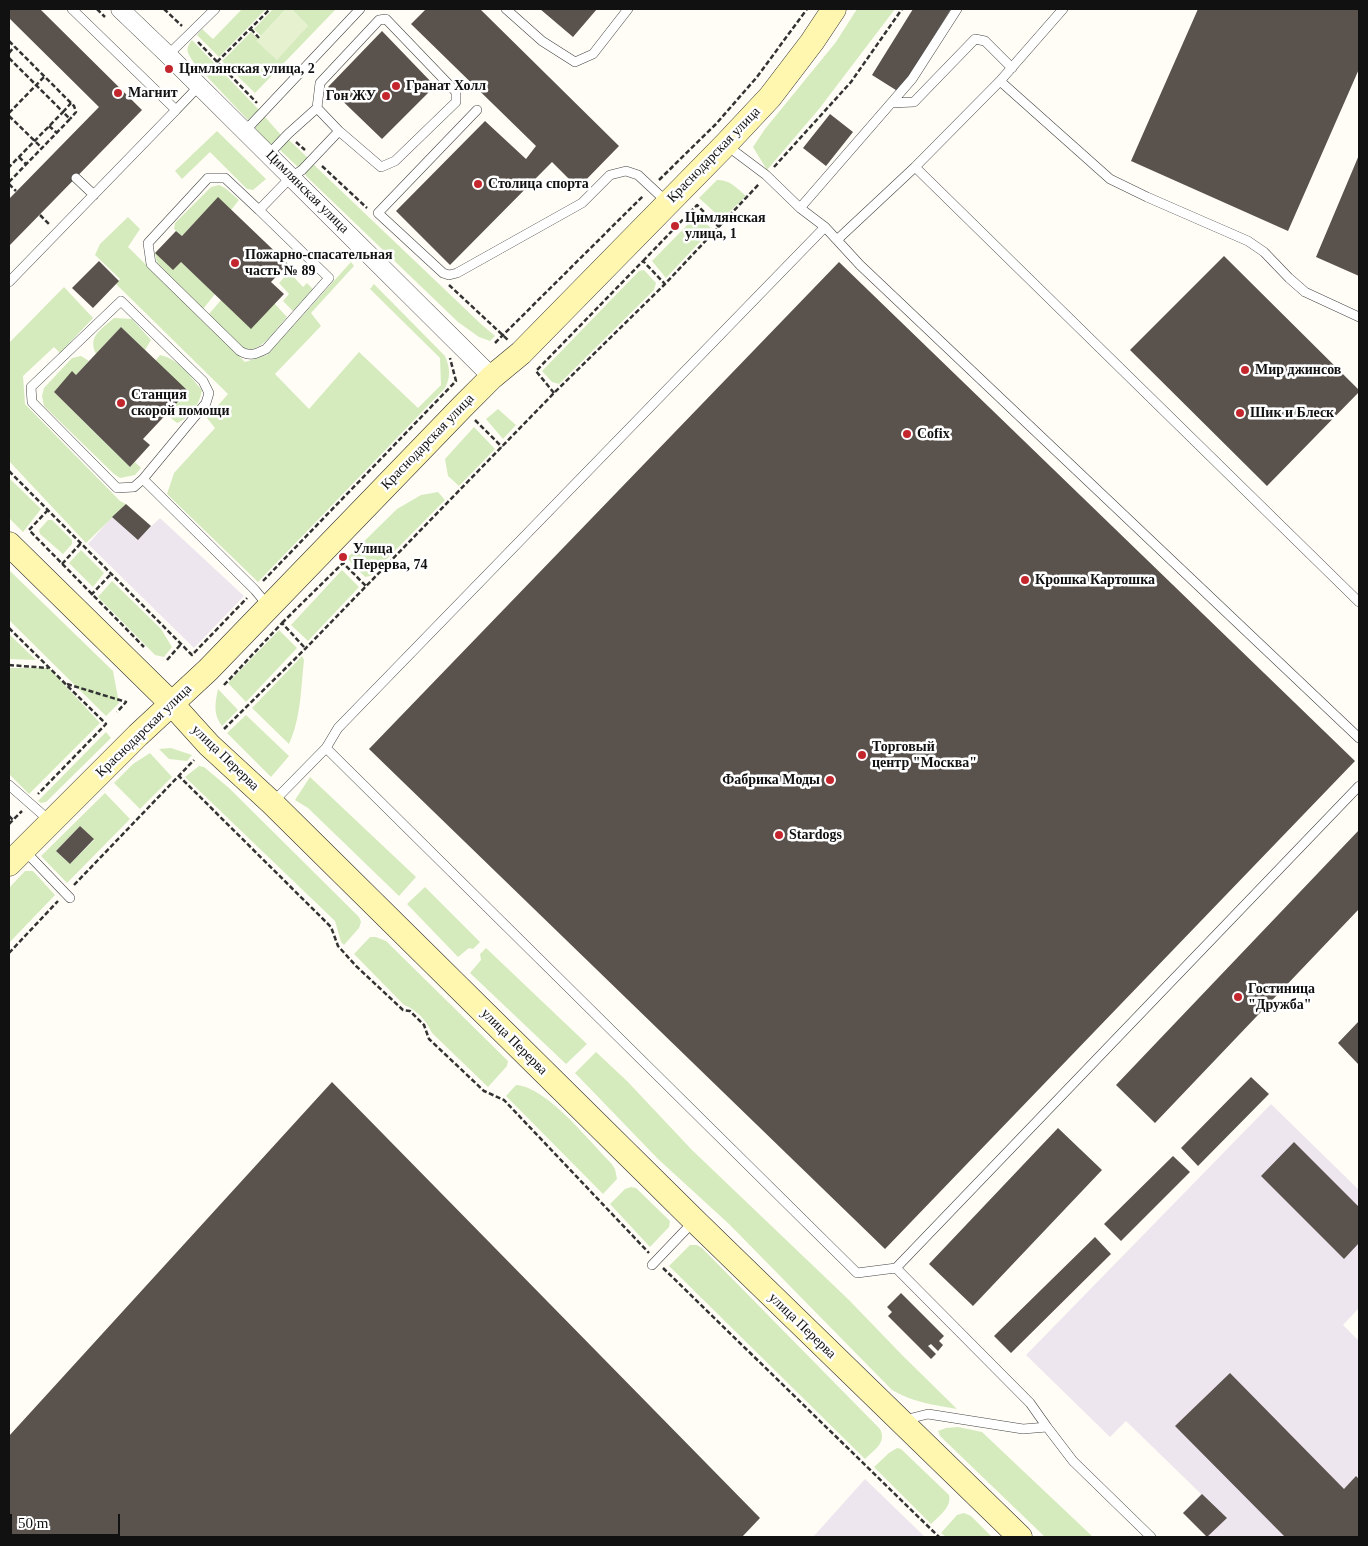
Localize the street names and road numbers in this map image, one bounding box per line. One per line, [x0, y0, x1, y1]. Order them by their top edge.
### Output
street label: Краснодарская улица [664, 104, 764, 206]
street label: Цимлянская улица [262, 147, 352, 237]
street label: Краснодарская улица [378, 391, 478, 493]
street label: Краснодарская улица [93, 681, 195, 781]
street label: улица Перерва [188, 722, 262, 794]
street label: улица Перерва [477, 1005, 551, 1079]
street label: улица Перерва [765, 1290, 839, 1362]

